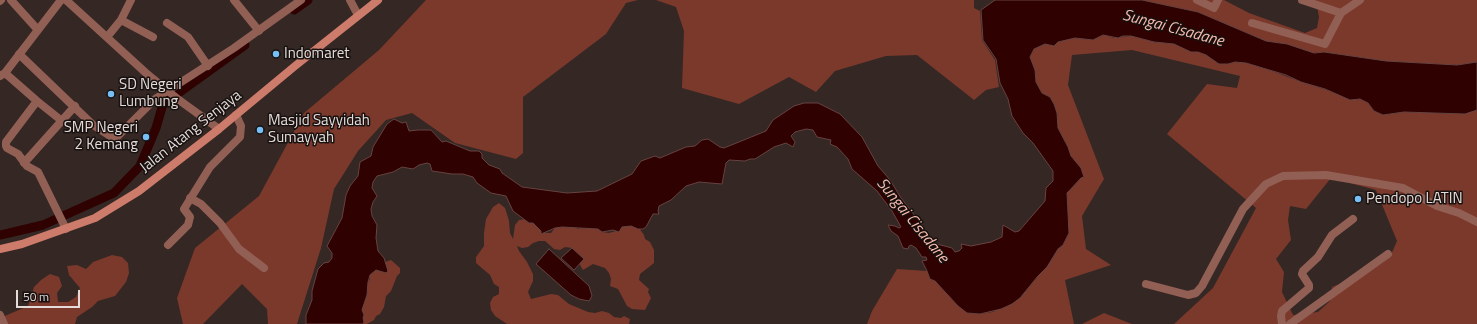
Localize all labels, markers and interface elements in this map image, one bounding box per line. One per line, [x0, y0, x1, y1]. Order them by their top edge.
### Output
water label: Sungai Cisadane [1120, 6, 1226, 52]
place label: Indomaret [284, 45, 349, 63]
marker: Indomaret [271, 49, 281, 59]
place label: SD Negeri Lumbung [119, 76, 182, 111]
street label: Jalan Atang Senjaya [137, 87, 245, 177]
marker: SD Negeri Lumbung [106, 89, 116, 99]
place label: Masjid Sayyidah Sumayyah [268, 112, 370, 147]
place label: SMP Negeri 2 Kemang [64, 119, 138, 154]
marker: Masjid Sayyidah Sumayyah [255, 125, 265, 135]
marker: SMP Negeri 2 Kemang [141, 132, 151, 142]
water label: Sungai Cisadane [872, 175, 952, 267]
place label: Pendopo LATIN [1366, 190, 1463, 208]
marker: Pendopo LATIN [1353, 194, 1363, 204]
scale bar [18, 282, 82, 308]
text: 50 m [23, 287, 49, 306]

